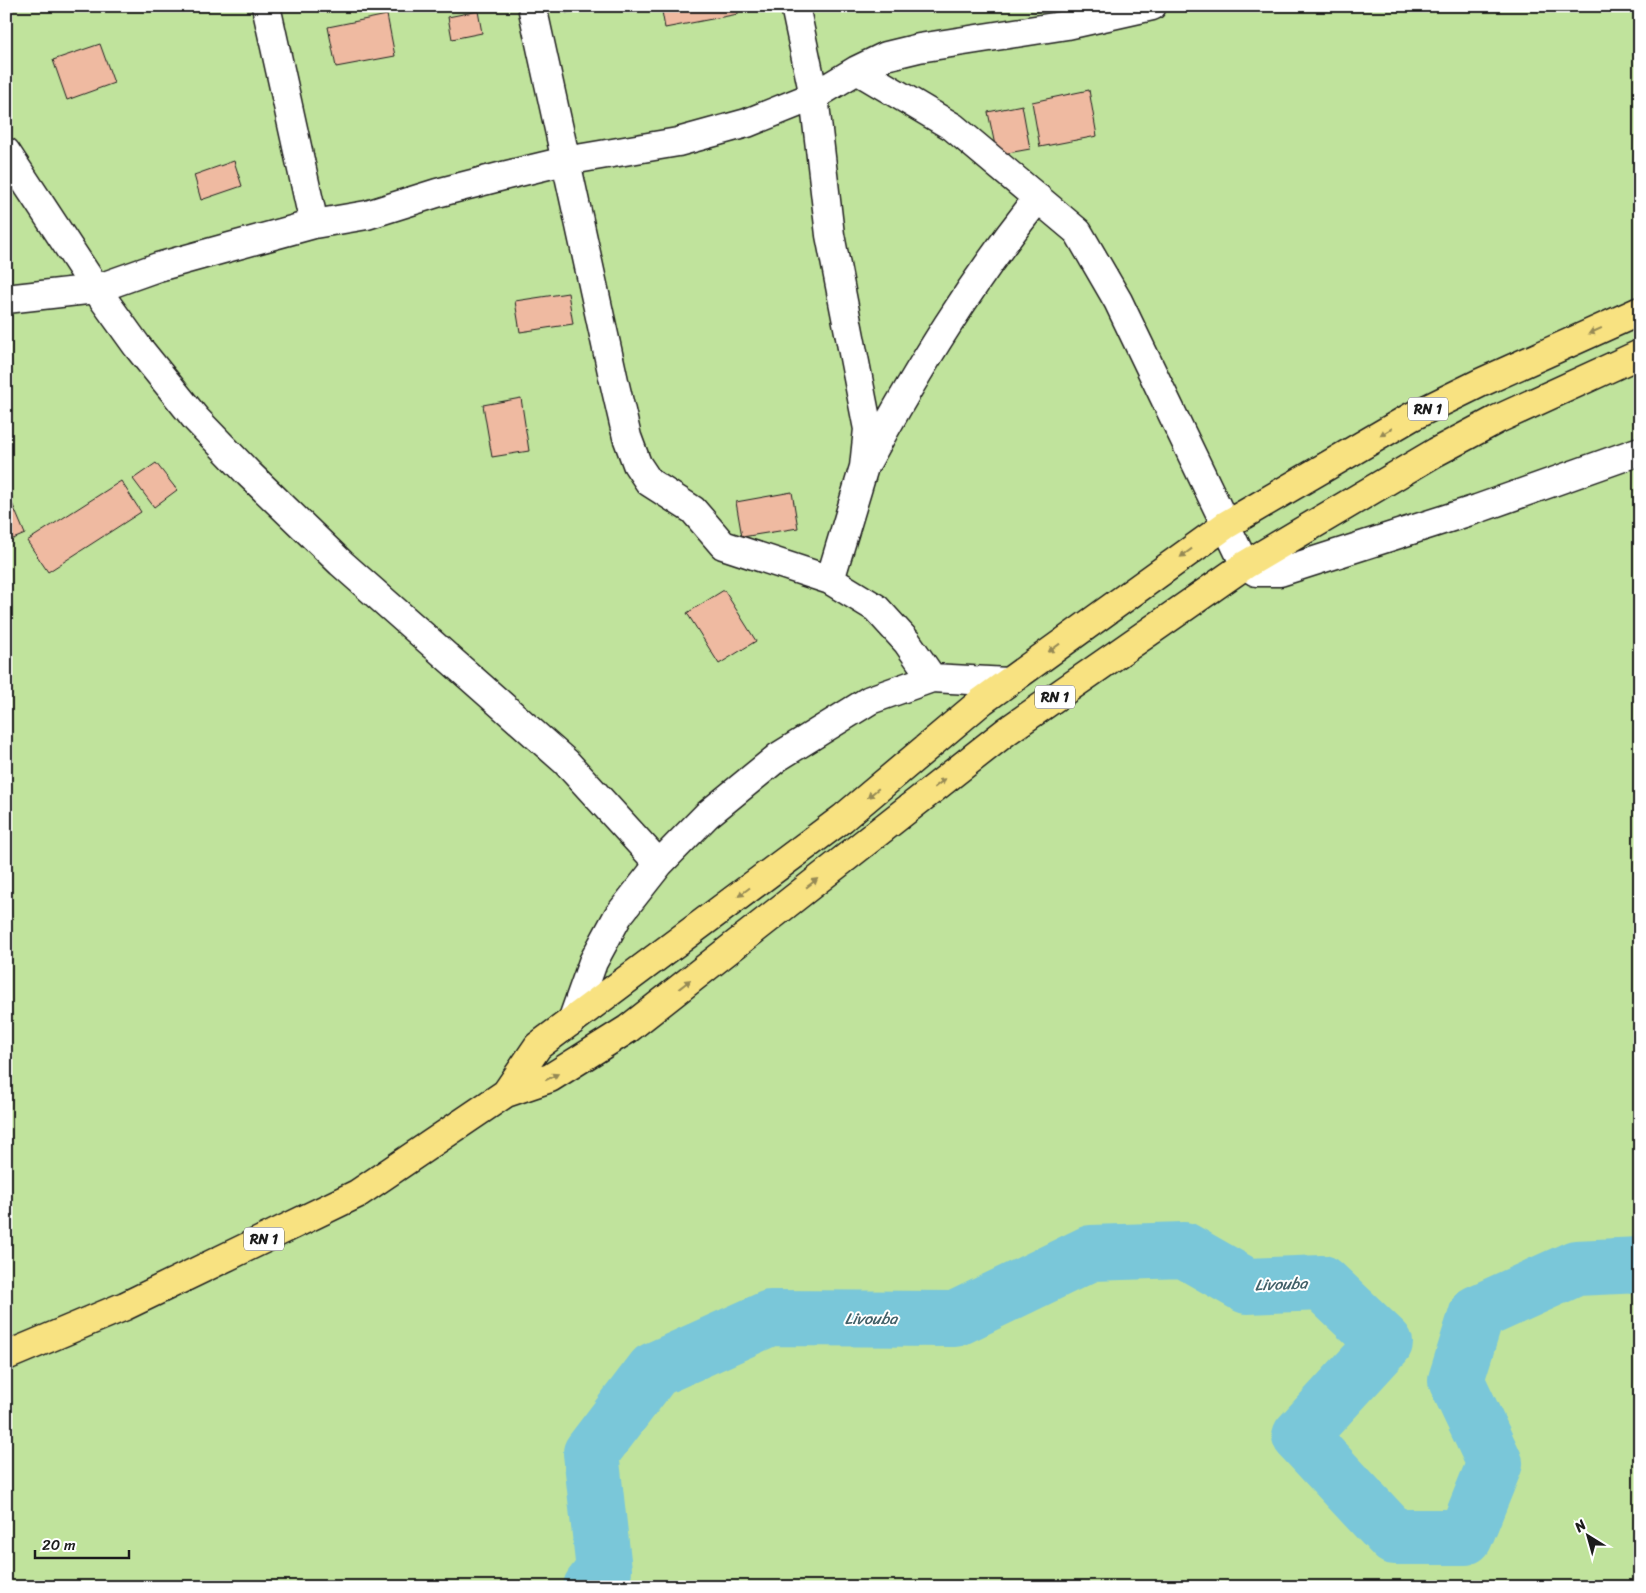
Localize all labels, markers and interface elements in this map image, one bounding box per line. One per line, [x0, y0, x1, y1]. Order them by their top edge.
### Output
one-way arrow [1588, 327, 1602, 335]
road number: RN 1 [1408, 398, 1448, 420]
one-way arrow [1380, 428, 1393, 437]
one-way arrow [1180, 548, 1193, 559]
one-way arrow [1048, 643, 1061, 653]
road number: RN 1 [1035, 686, 1075, 709]
one-way arrow [933, 777, 946, 788]
one-way arrow [866, 788, 879, 799]
one-way arrow [805, 877, 818, 888]
one-way arrow [738, 887, 751, 898]
one-way arrow [678, 978, 691, 989]
one-way arrow [545, 1073, 559, 1081]
road number: RN 1 [244, 1228, 284, 1250]
water label: Livouba [1254, 1269, 1310, 1299]
water label: Livouba [845, 1304, 899, 1333]
north arrow [1564, 1510, 1614, 1560]
text: N [1568, 1513, 1592, 1540]
scale bar [35, 1528, 129, 1560]
text: 20 m [42, 1532, 76, 1558]

